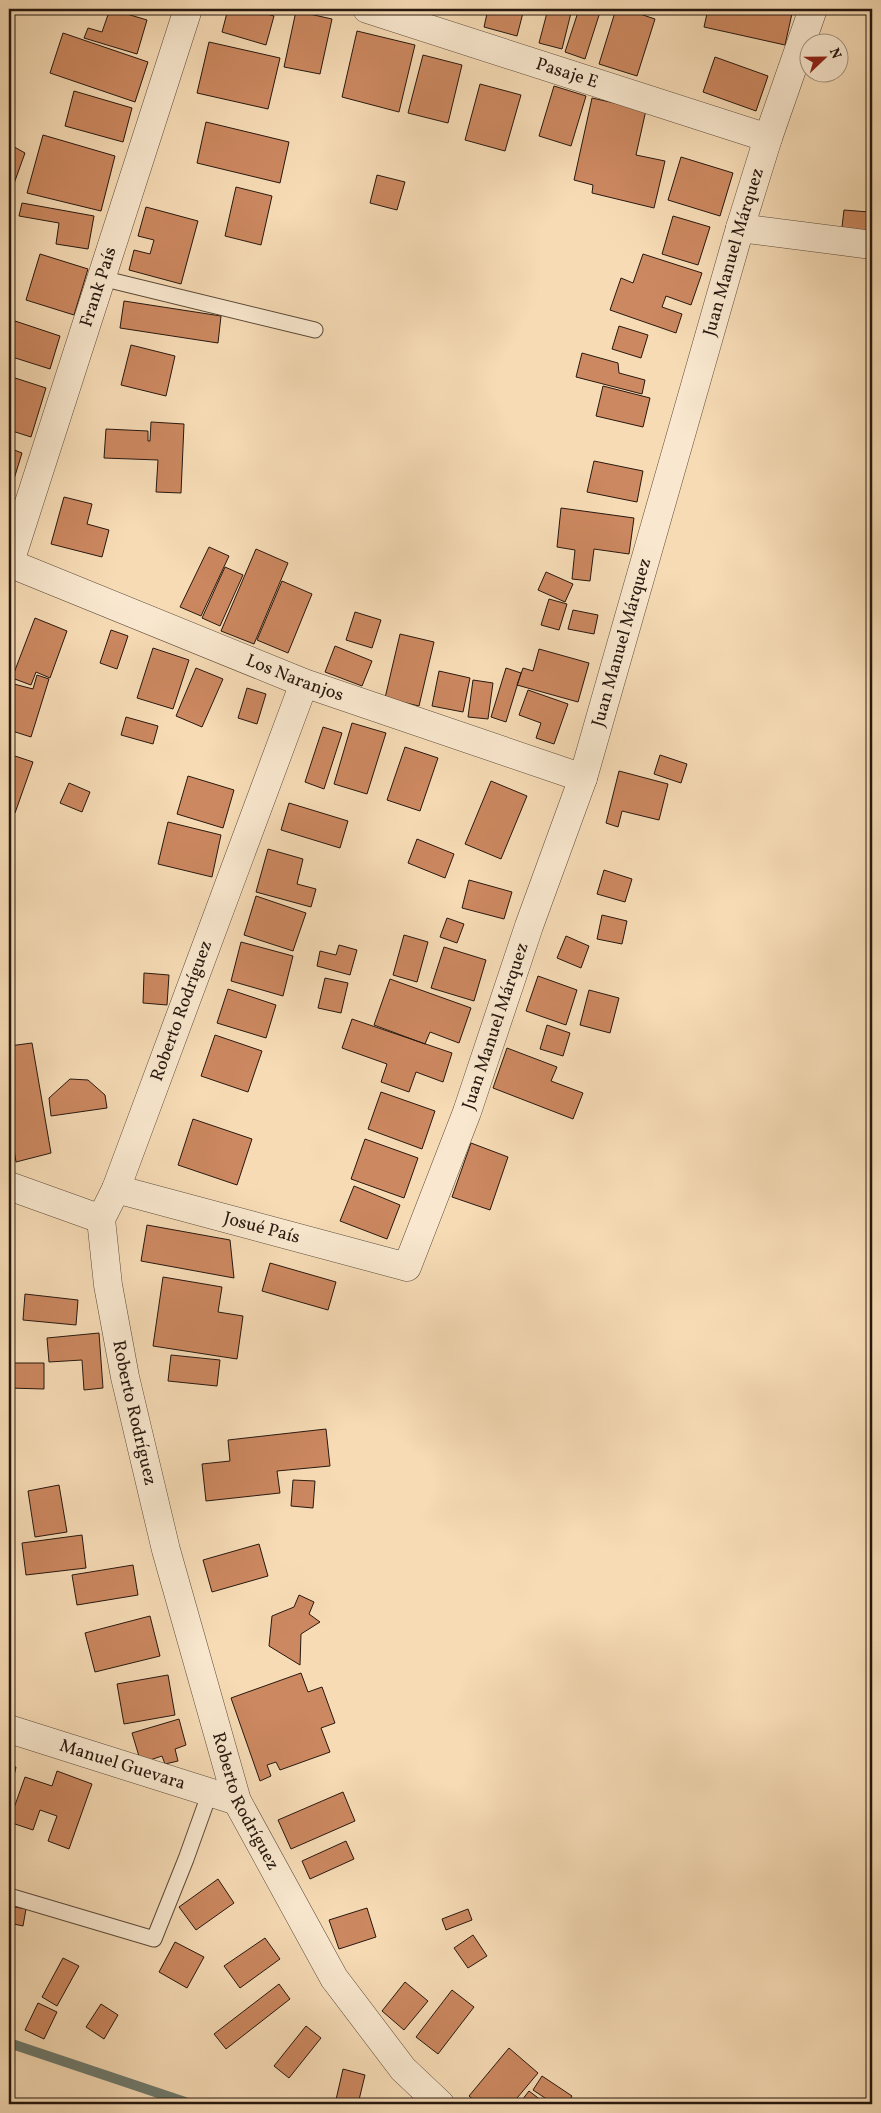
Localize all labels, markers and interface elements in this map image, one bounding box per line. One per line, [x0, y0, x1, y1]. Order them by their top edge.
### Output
north arrow [798, 32, 848, 82]
text: N [824, 45, 845, 62]
street label: Pasaje E [533, 52, 601, 95]
street label: Juan Manuel Márquez [697, 165, 770, 339]
street label: Frank País [74, 244, 123, 330]
street label: Juan Manuel Márquez [586, 555, 658, 730]
street label: Los Naranjos [242, 648, 347, 708]
street label: Roberto Rodríguez [145, 937, 219, 1085]
street label: Juan Manuel Márquez [456, 939, 535, 1113]
street label: Josué País [221, 1206, 303, 1250]
street label: Roberto Rodríguez [106, 1338, 163, 1488]
street label: Roberto Rodríguez [206, 1729, 285, 1875]
street label: Manuel Guevara [56, 1733, 189, 1796]

